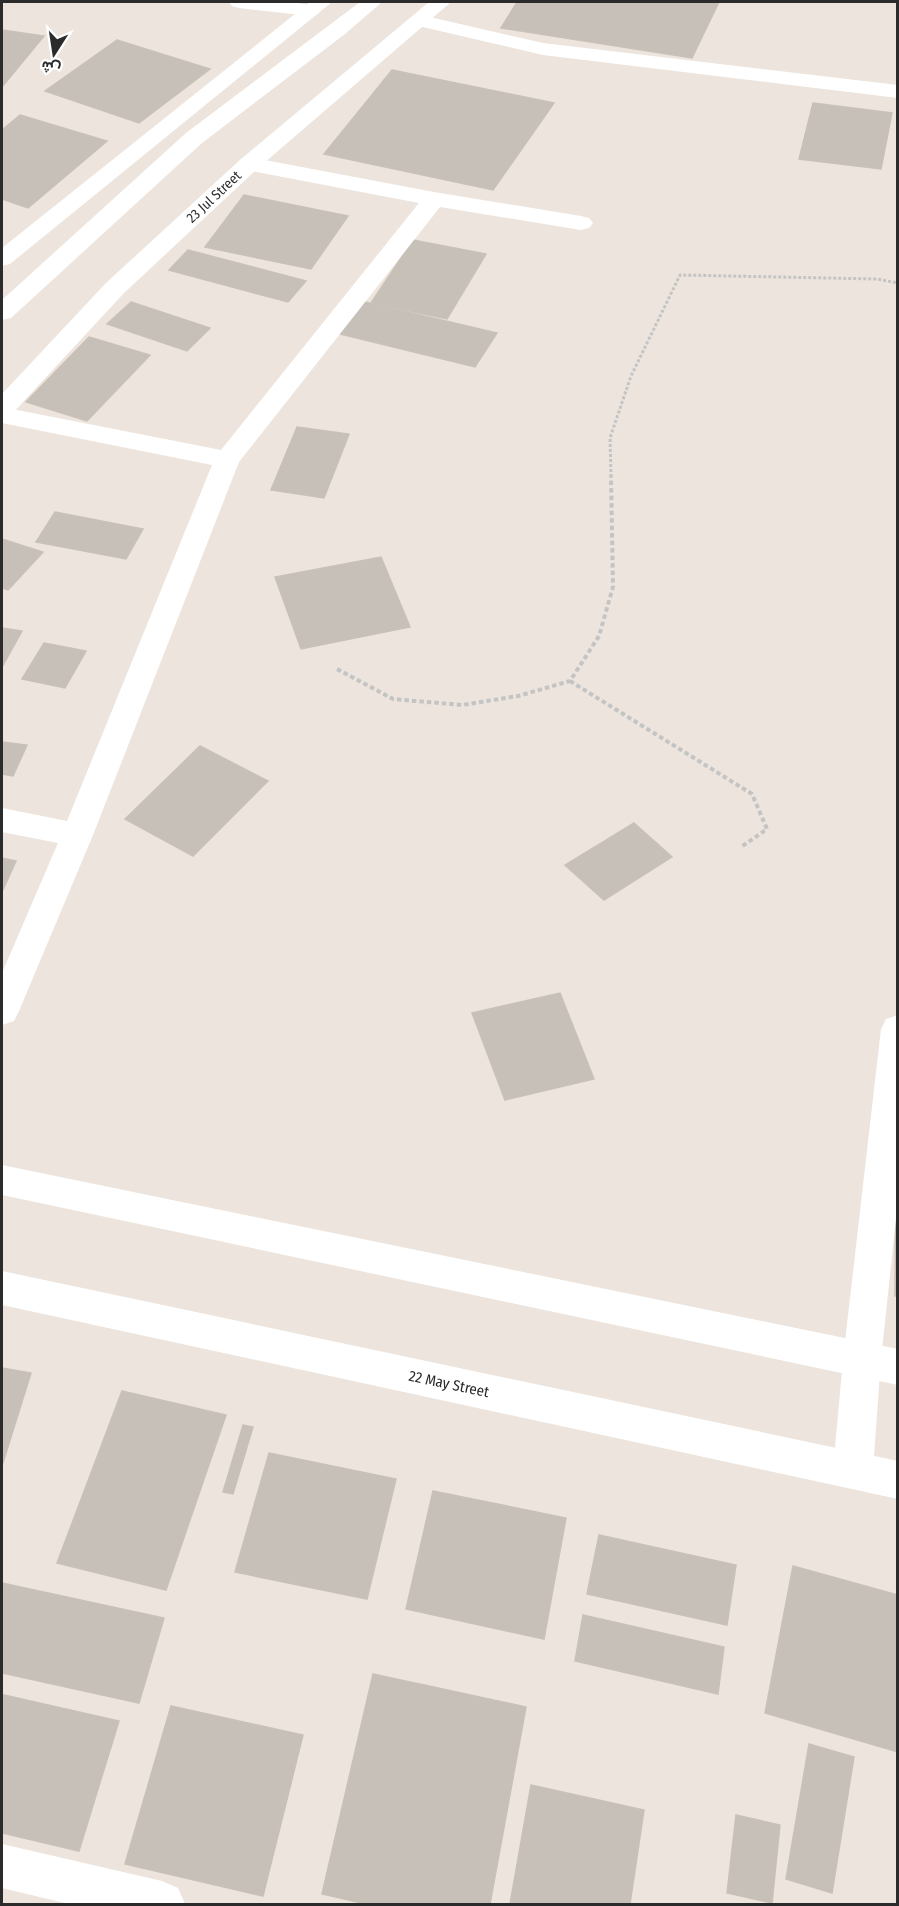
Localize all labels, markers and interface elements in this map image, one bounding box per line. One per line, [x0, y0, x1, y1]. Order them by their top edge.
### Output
north arrow [24, 24, 84, 84]
text: ش [40, 57, 62, 79]
street label: 23 Jul Street [183, 167, 245, 227]
street label: 22 May Street [407, 1367, 491, 1401]

